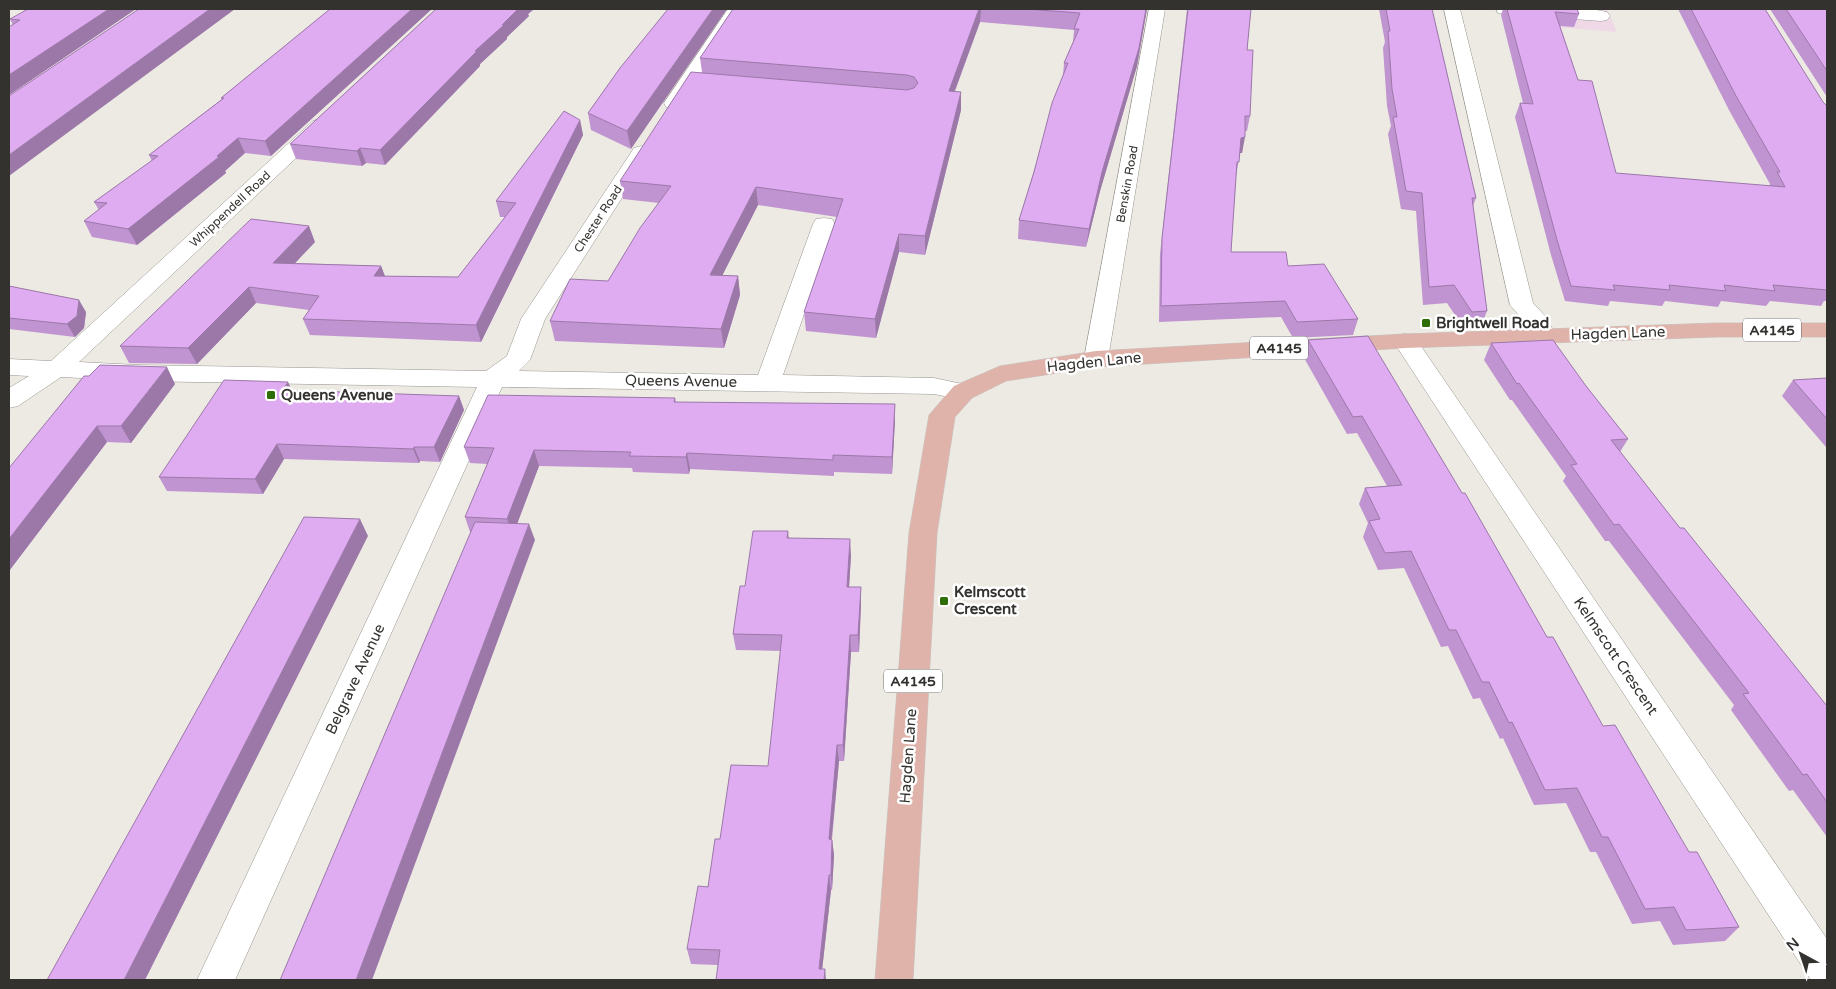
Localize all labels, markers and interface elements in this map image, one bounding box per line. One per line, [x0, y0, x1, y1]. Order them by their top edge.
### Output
street label: Benskin Road [1113, 144, 1141, 224]
street label: Whippendell Road [187, 168, 273, 250]
street label: Chester Road [571, 183, 625, 255]
place label: Brightwell Road [1436, 314, 1549, 333]
marker: Brightwell Road [1420, 317, 1432, 329]
road number: A4145 [1743, 318, 1801, 342]
street label: Hagden Lane [1570, 322, 1666, 344]
road number: A4145 [1250, 336, 1308, 359]
street label: Hagden Lane [1046, 348, 1142, 376]
street label: Queens Avenue [625, 371, 737, 391]
place label: Queens Avenue [281, 386, 394, 404]
marker: Queens Avenue [265, 389, 277, 401]
place label: Kelmscott Crescent [954, 583, 1026, 618]
street label: Kelmscott Crescent [1570, 594, 1662, 719]
marker: Kelmscott Crescent [938, 595, 950, 607]
street label: Belgrave Avenue [321, 621, 389, 737]
road number: A4145 [884, 669, 942, 692]
street label: Hagden Lane [896, 708, 920, 804]
north arrow [1776, 929, 1826, 979]
text: N [1783, 934, 1803, 955]

